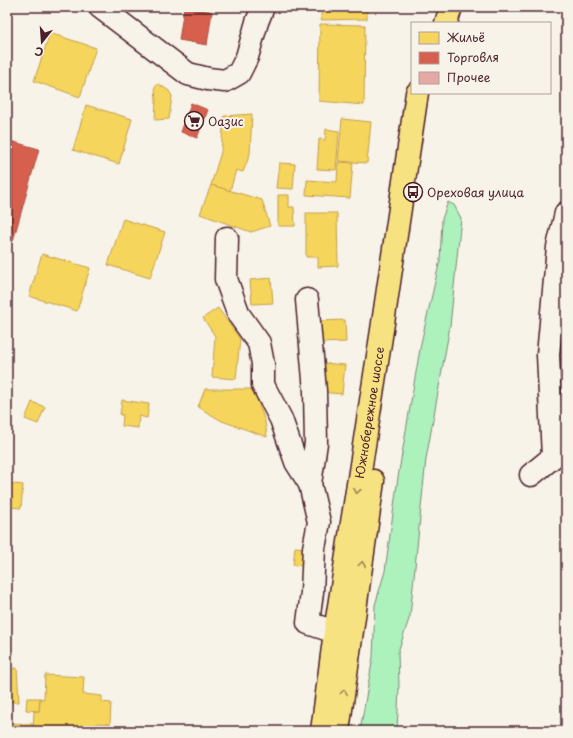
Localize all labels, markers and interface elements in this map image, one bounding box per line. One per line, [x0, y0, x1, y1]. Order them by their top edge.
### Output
north arrow [22, 22, 62, 62]
legend [411, 22, 551, 94]
text: Жильё [446, 28, 485, 46]
text: С [32, 43, 45, 61]
text: Торговля [447, 48, 499, 66]
text: Прочее [447, 68, 491, 86]
supermarket icon: Оазис [183, 110, 205, 132]
place label: Оазис [208, 112, 244, 130]
bus stop icon: Ореховая улица [402, 181, 424, 203]
place label: Ореховая улица [427, 183, 524, 201]
street label: Южнобережное шоссе [350, 345, 388, 480]
one-way arrow [353, 488, 362, 495]
one-way arrow [357, 561, 366, 567]
one-way arrow [339, 689, 348, 695]

